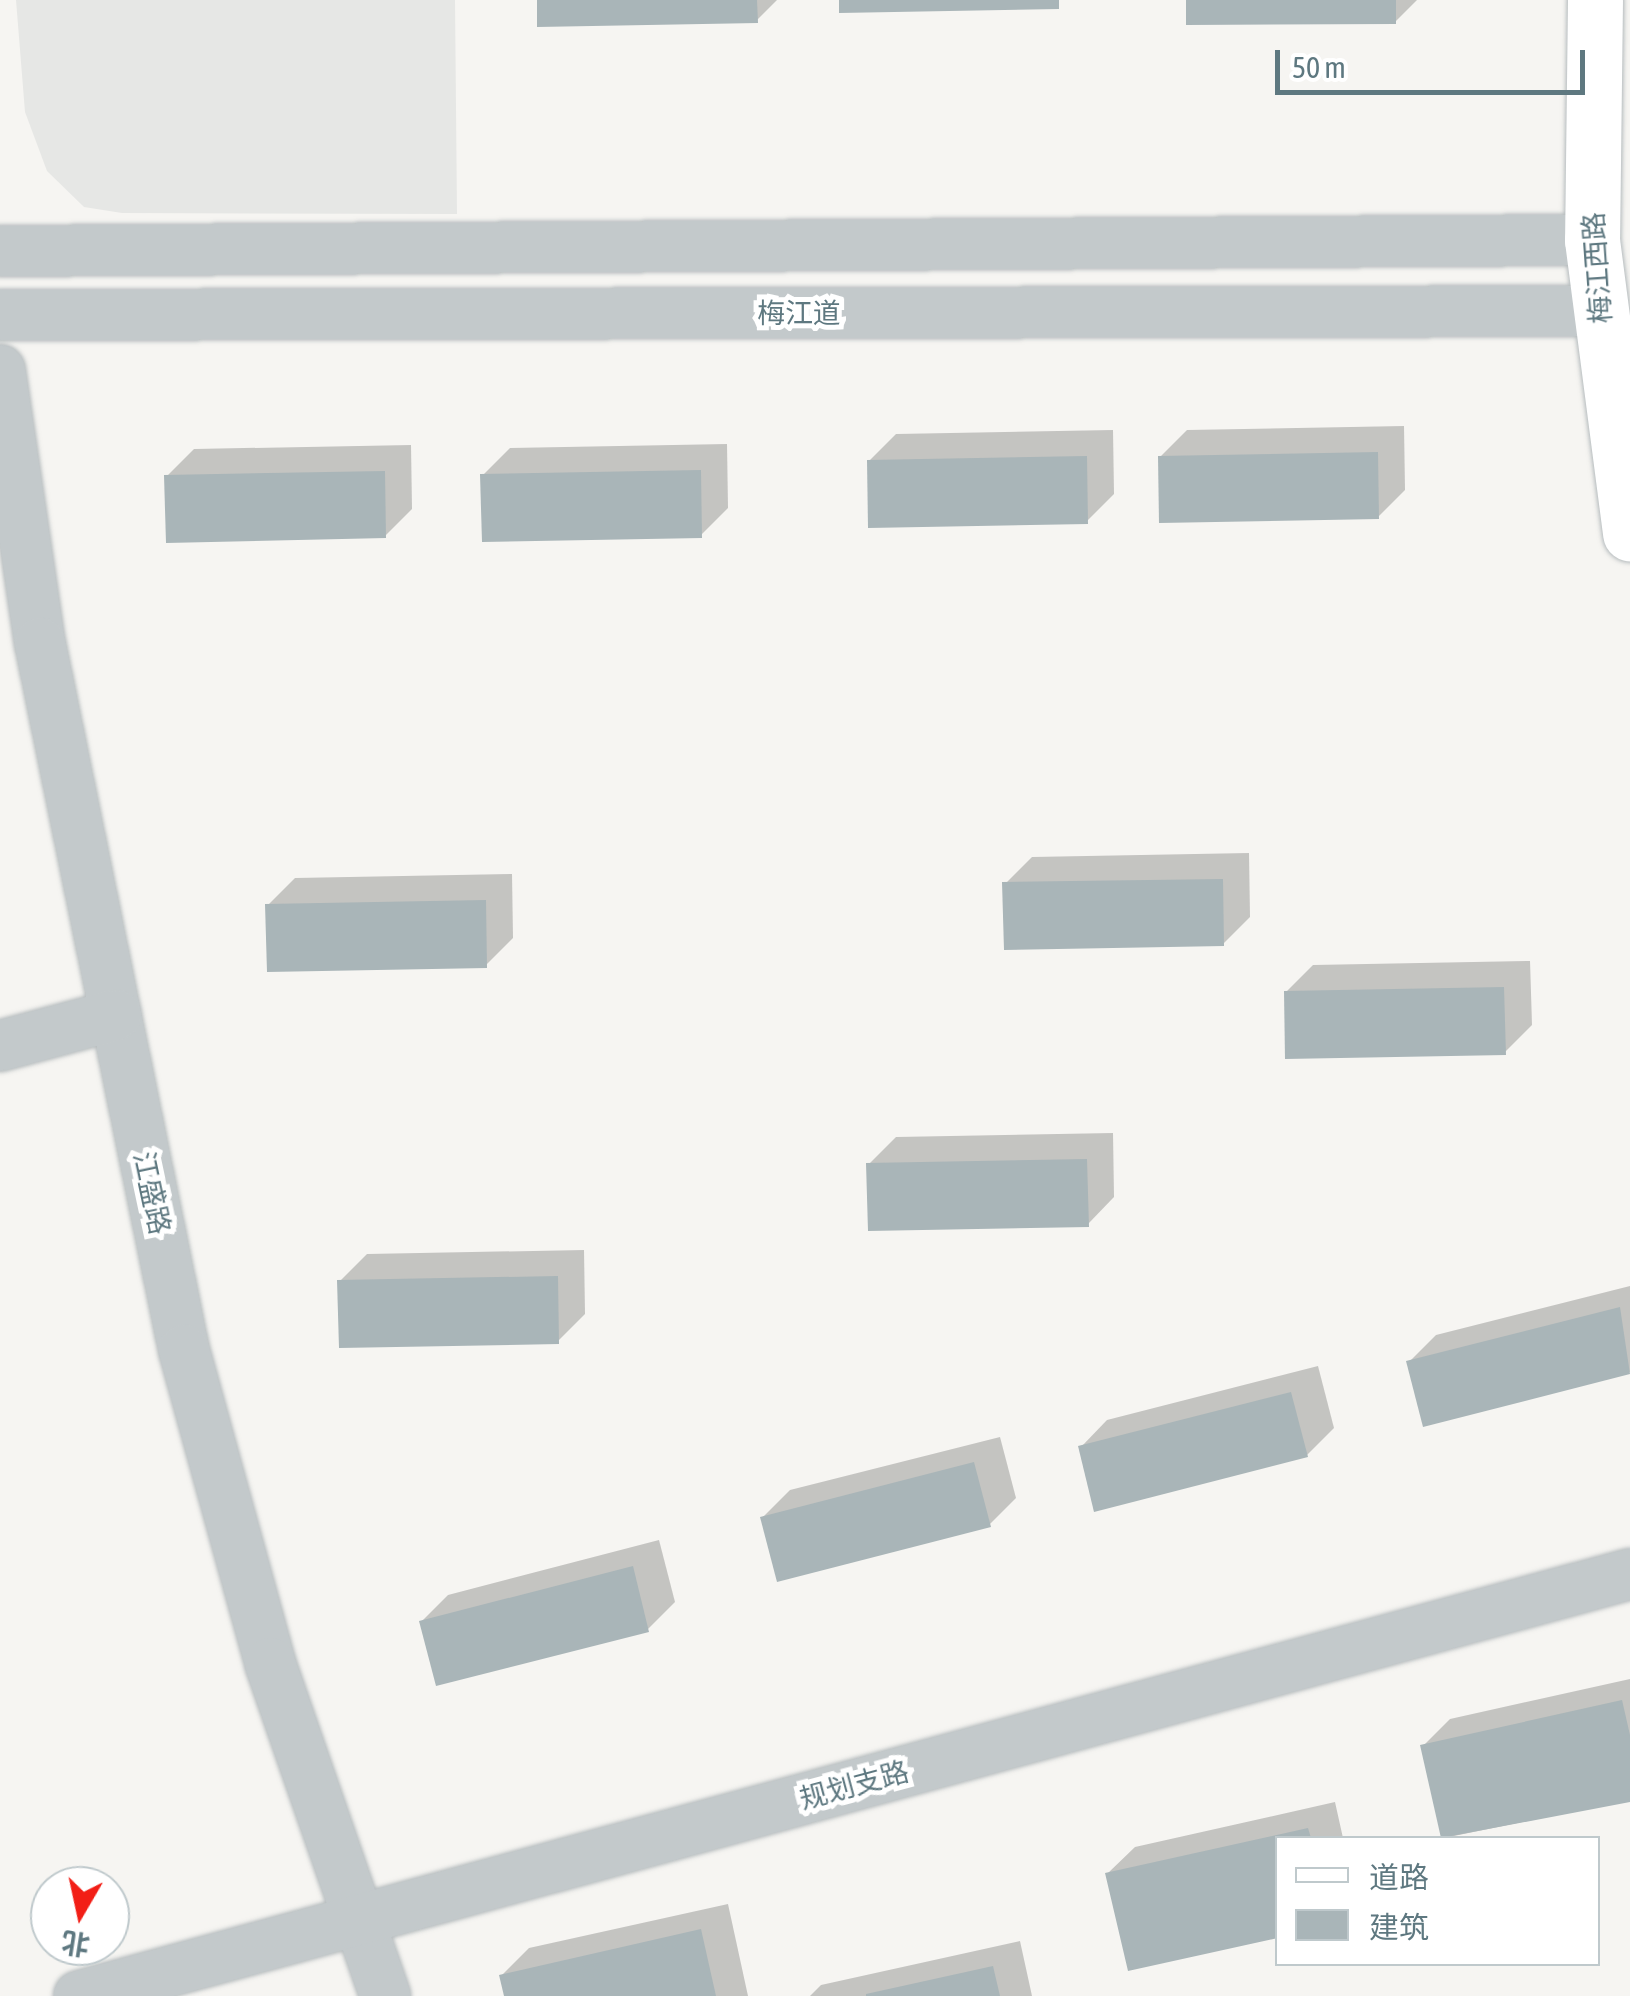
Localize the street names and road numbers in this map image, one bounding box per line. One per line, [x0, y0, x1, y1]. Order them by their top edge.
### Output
street label: 梅江西路 [1576, 211, 1618, 325]
street label: 梅江道 [757, 296, 841, 330]
street label: 江盛路 [127, 1148, 177, 1238]
street label: 规划支路 [796, 1754, 912, 1816]

